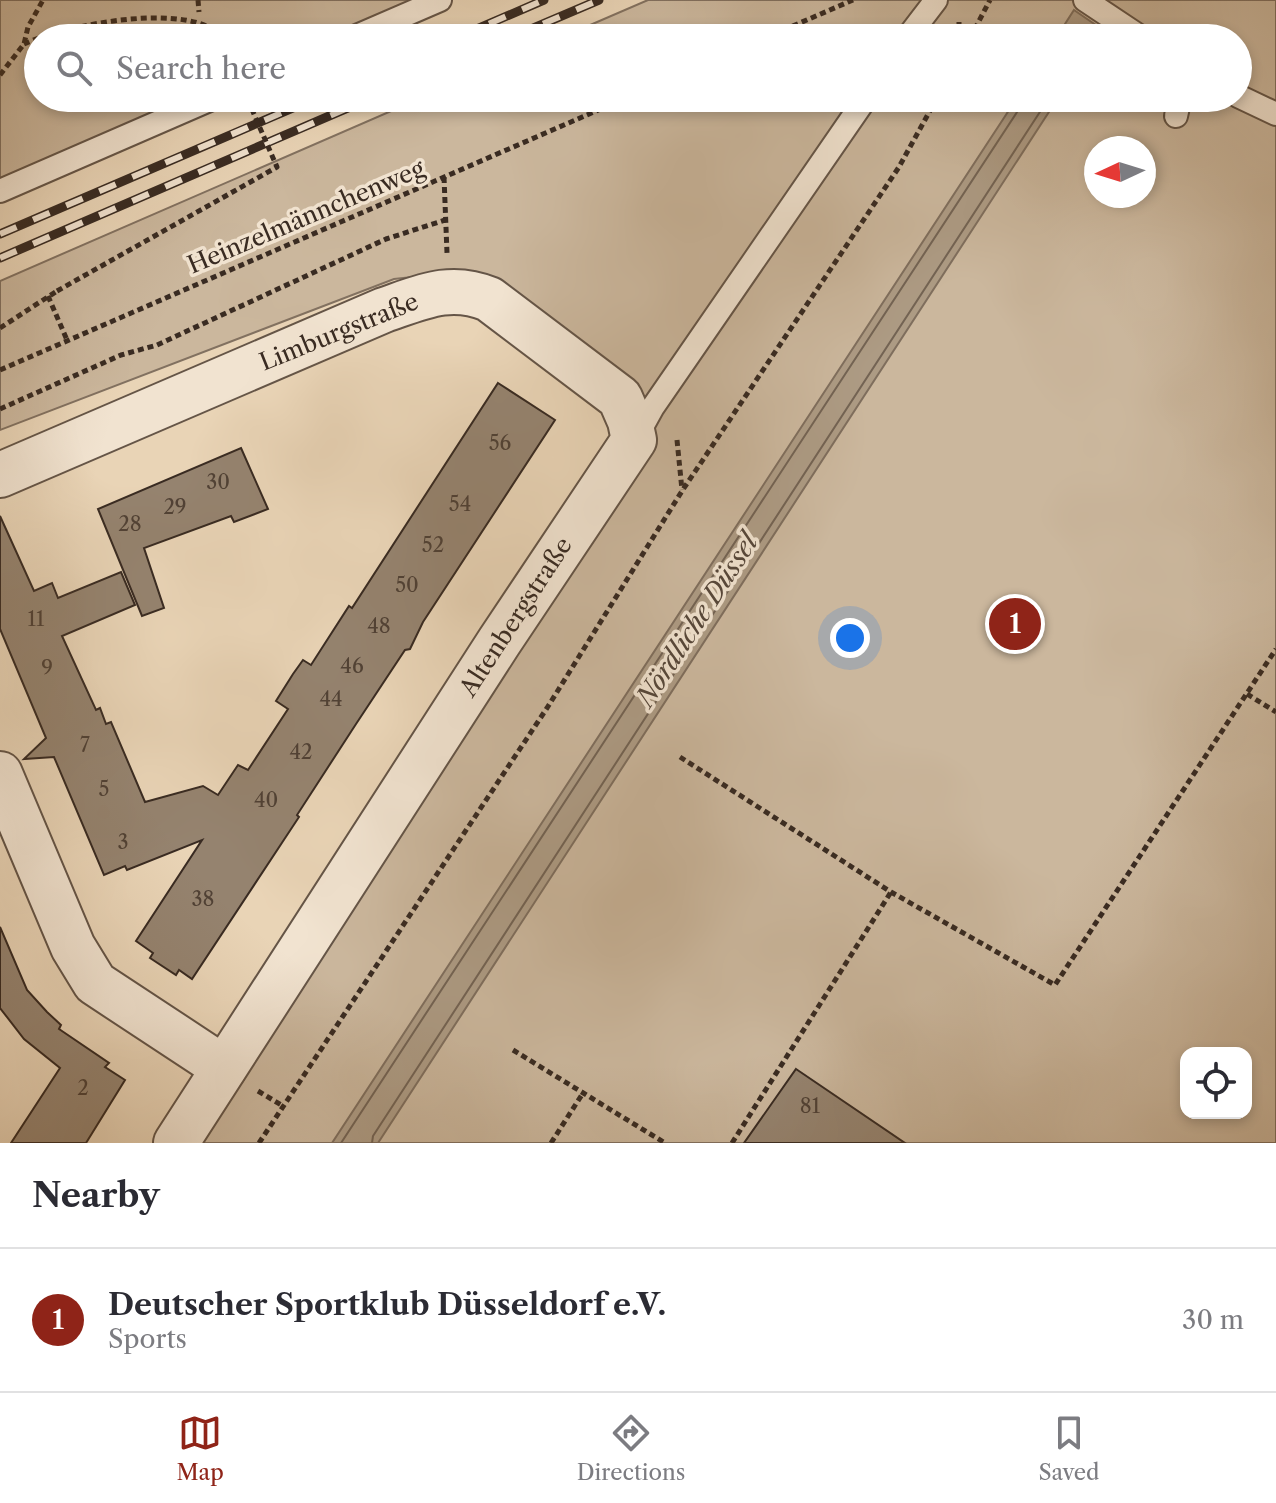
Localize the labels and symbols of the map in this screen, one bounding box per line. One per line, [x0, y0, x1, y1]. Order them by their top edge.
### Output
north arrow [1084, 136, 1156, 208]
street label: Heinzelmännchenweg [183, 153, 429, 280]
street label: Limburgstraße [255, 286, 423, 377]
house number: 56 [489, 431, 511, 455]
house number: 30 [206, 470, 230, 494]
house number: 54 [449, 492, 471, 516]
house number: 29 [163, 495, 187, 519]
house number: 28 [118, 512, 142, 536]
water label: Nördliche Düssel [628, 525, 766, 714]
street label: Altenbergstraße [453, 532, 578, 703]
house number: 52 [422, 533, 444, 557]
house number: 50 [395, 573, 419, 597]
pin: 1 [989, 594, 1041, 654]
house number: 11 [28, 607, 45, 631]
house number: 48 [367, 614, 391, 638]
your location [830, 618, 870, 658]
house number: 46 [340, 654, 364, 678]
house number: 9 [41, 656, 53, 680]
house number: 44 [319, 687, 343, 711]
house number: 7 [80, 733, 90, 757]
house number: 42 [289, 740, 313, 764]
house number: 5 [99, 777, 109, 801]
house number: 40 [254, 788, 278, 812]
house number: 3 [117, 830, 129, 854]
house number: 38 [192, 887, 214, 911]
house number: 2 [77, 1076, 89, 1100]
house number: 81 [800, 1094, 821, 1118]

